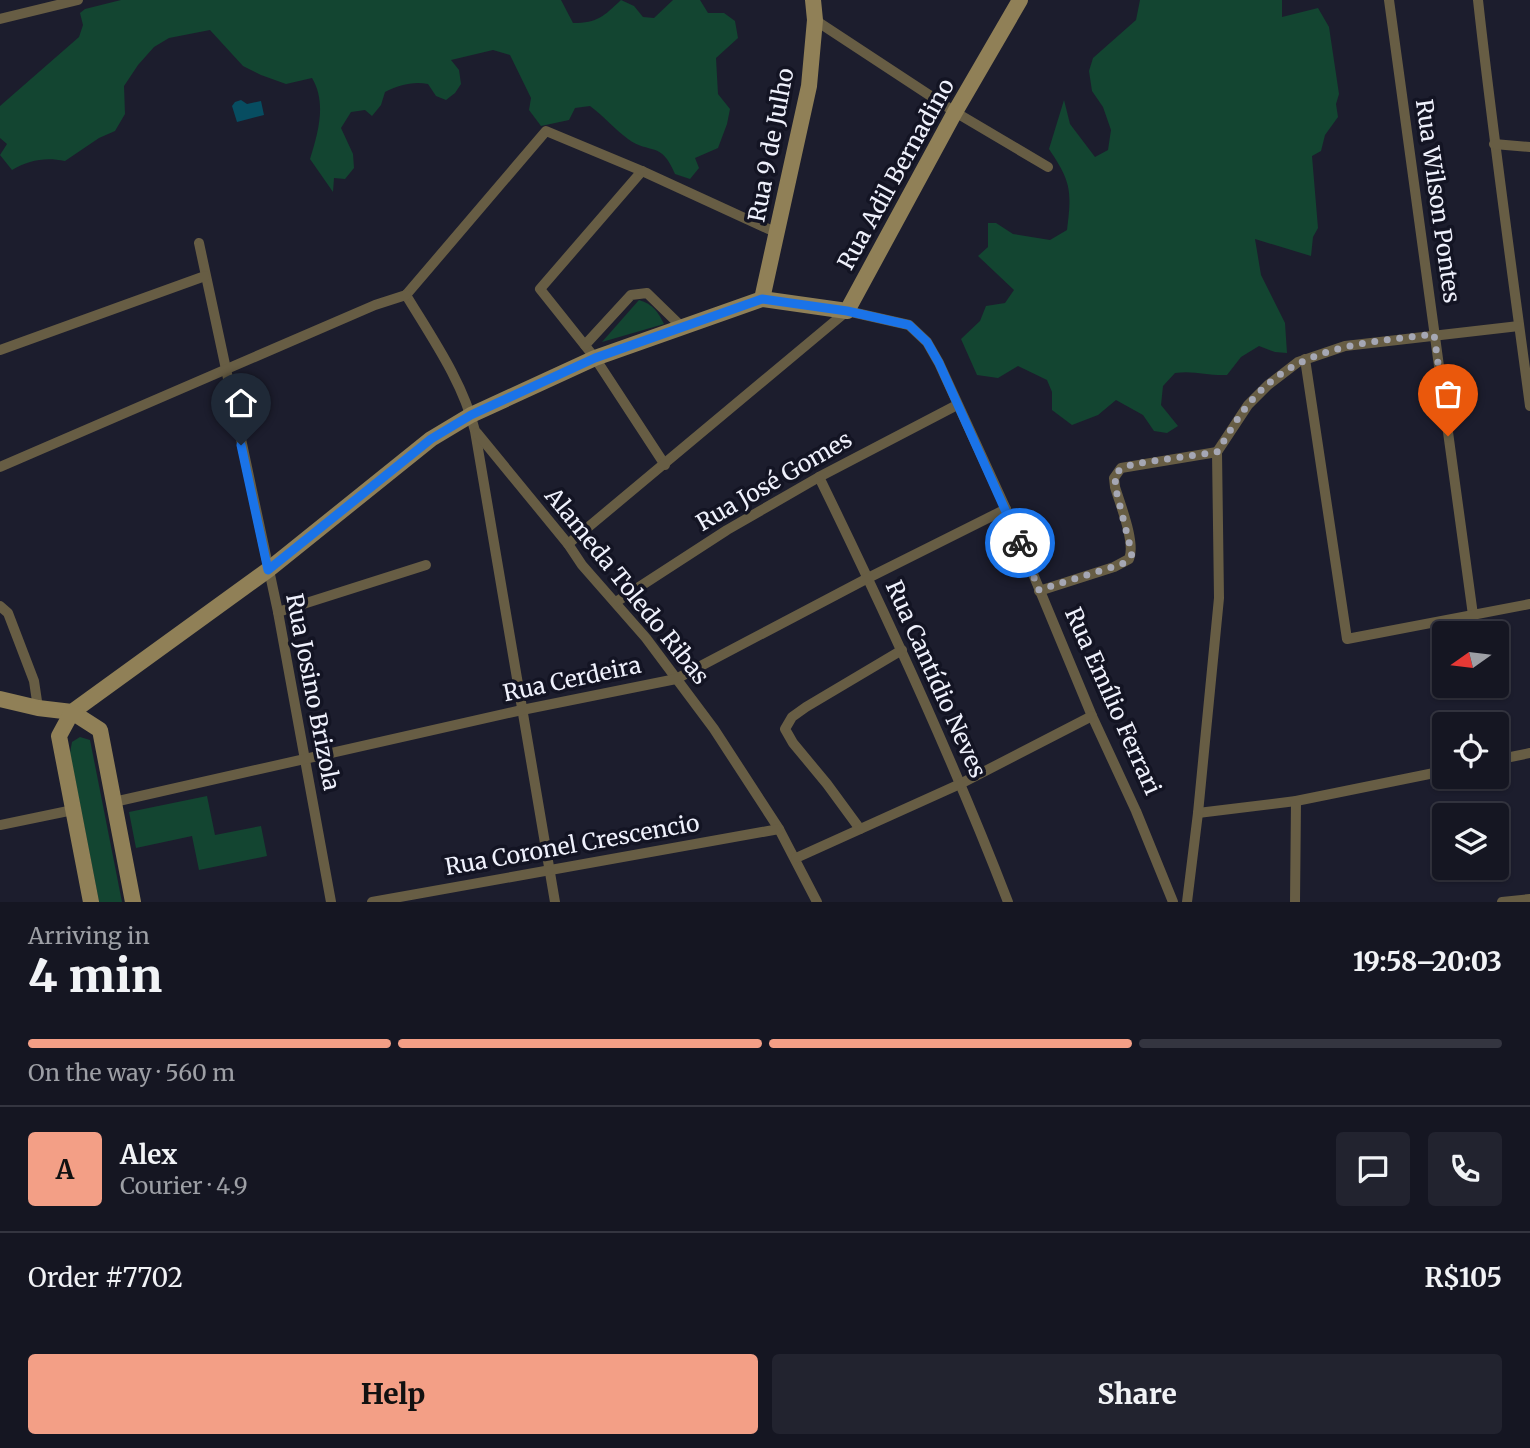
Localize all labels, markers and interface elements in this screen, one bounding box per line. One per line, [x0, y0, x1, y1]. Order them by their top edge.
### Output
street label: Rua 9 de Julho [741, 65, 800, 224]
street label: Rua Adil Bernadino [831, 73, 960, 274]
street label: Rua Wilson Pontes [1410, 97, 1467, 305]
pin [1418, 364, 1478, 436]
pin [211, 373, 271, 445]
icon: bag [1429, 375, 1467, 413]
icon: home [222, 384, 260, 422]
street label: Rua José Gomes [691, 424, 857, 537]
street label: Alameda Toledo Ribas [538, 481, 716, 690]
courier [985, 508, 1055, 578]
icon: bike [1001, 524, 1039, 562]
street label: Rua Cantídio Neves [880, 576, 993, 782]
street label: Rua Josino Brizola [280, 591, 347, 793]
street label: Rua Emílio Ferrari [1059, 603, 1168, 799]
north arrow [1432, 621, 1508, 698]
map controls [1432, 621, 1509, 880]
street label: Rua Cerdeira [500, 650, 643, 707]
button: locate [1432, 712, 1509, 789]
button: layers [1432, 803, 1509, 880]
street label: Rua Coronel Crescencio [442, 808, 701, 881]
text: Arriving in [28, 921, 150, 950]
text: 19:58–20:03 [1353, 945, 1502, 978]
text: 4 min [28, 947, 162, 1005]
text: On the way · 560 m [28, 1058, 235, 1087]
button: chat [1336, 1132, 1410, 1206]
button: phone [1428, 1132, 1502, 1206]
text: Alex [120, 1138, 177, 1171]
text: A [56, 1153, 74, 1186]
text: Courier · 4.9 [120, 1171, 248, 1200]
text: Order #7702 [28, 1261, 183, 1294]
text: R$105 [1424, 1261, 1502, 1294]
button: Help [28, 1354, 758, 1434]
button: Share [772, 1354, 1502, 1434]

